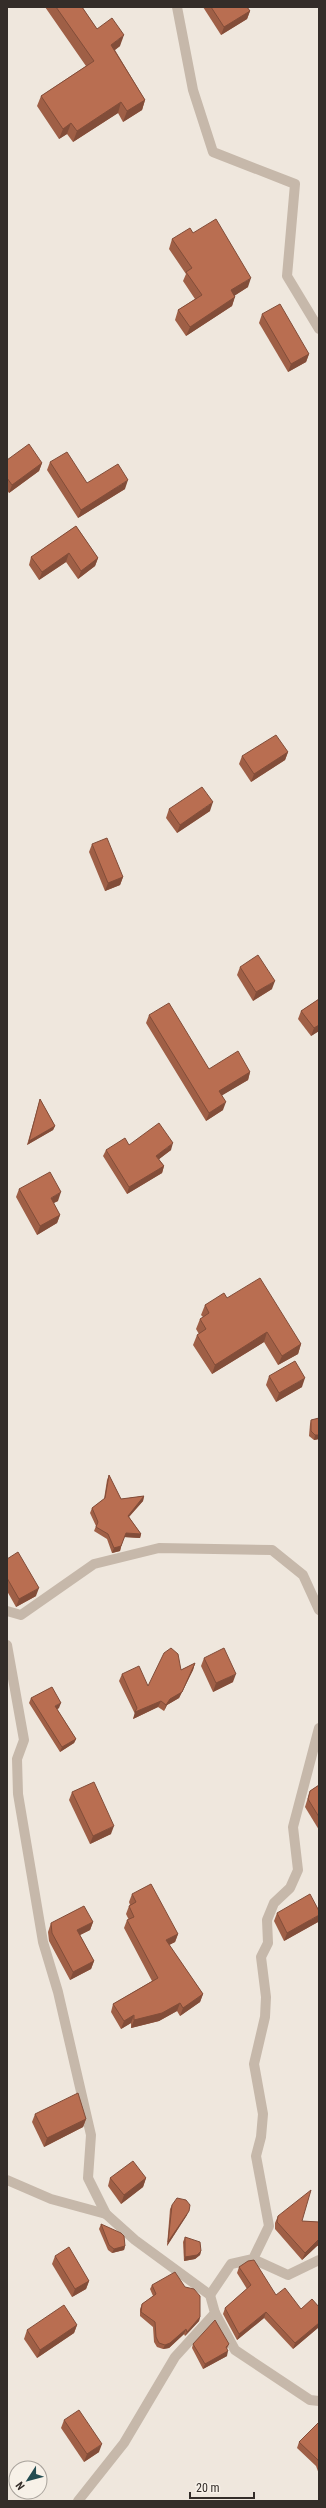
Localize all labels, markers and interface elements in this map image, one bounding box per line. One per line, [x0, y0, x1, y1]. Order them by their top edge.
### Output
north arrow [8, 2460, 48, 2500]
scale bar [190, 2474, 254, 2500]
text: N [13, 2479, 28, 2492]
text: 20 m [196, 2481, 220, 2495]

